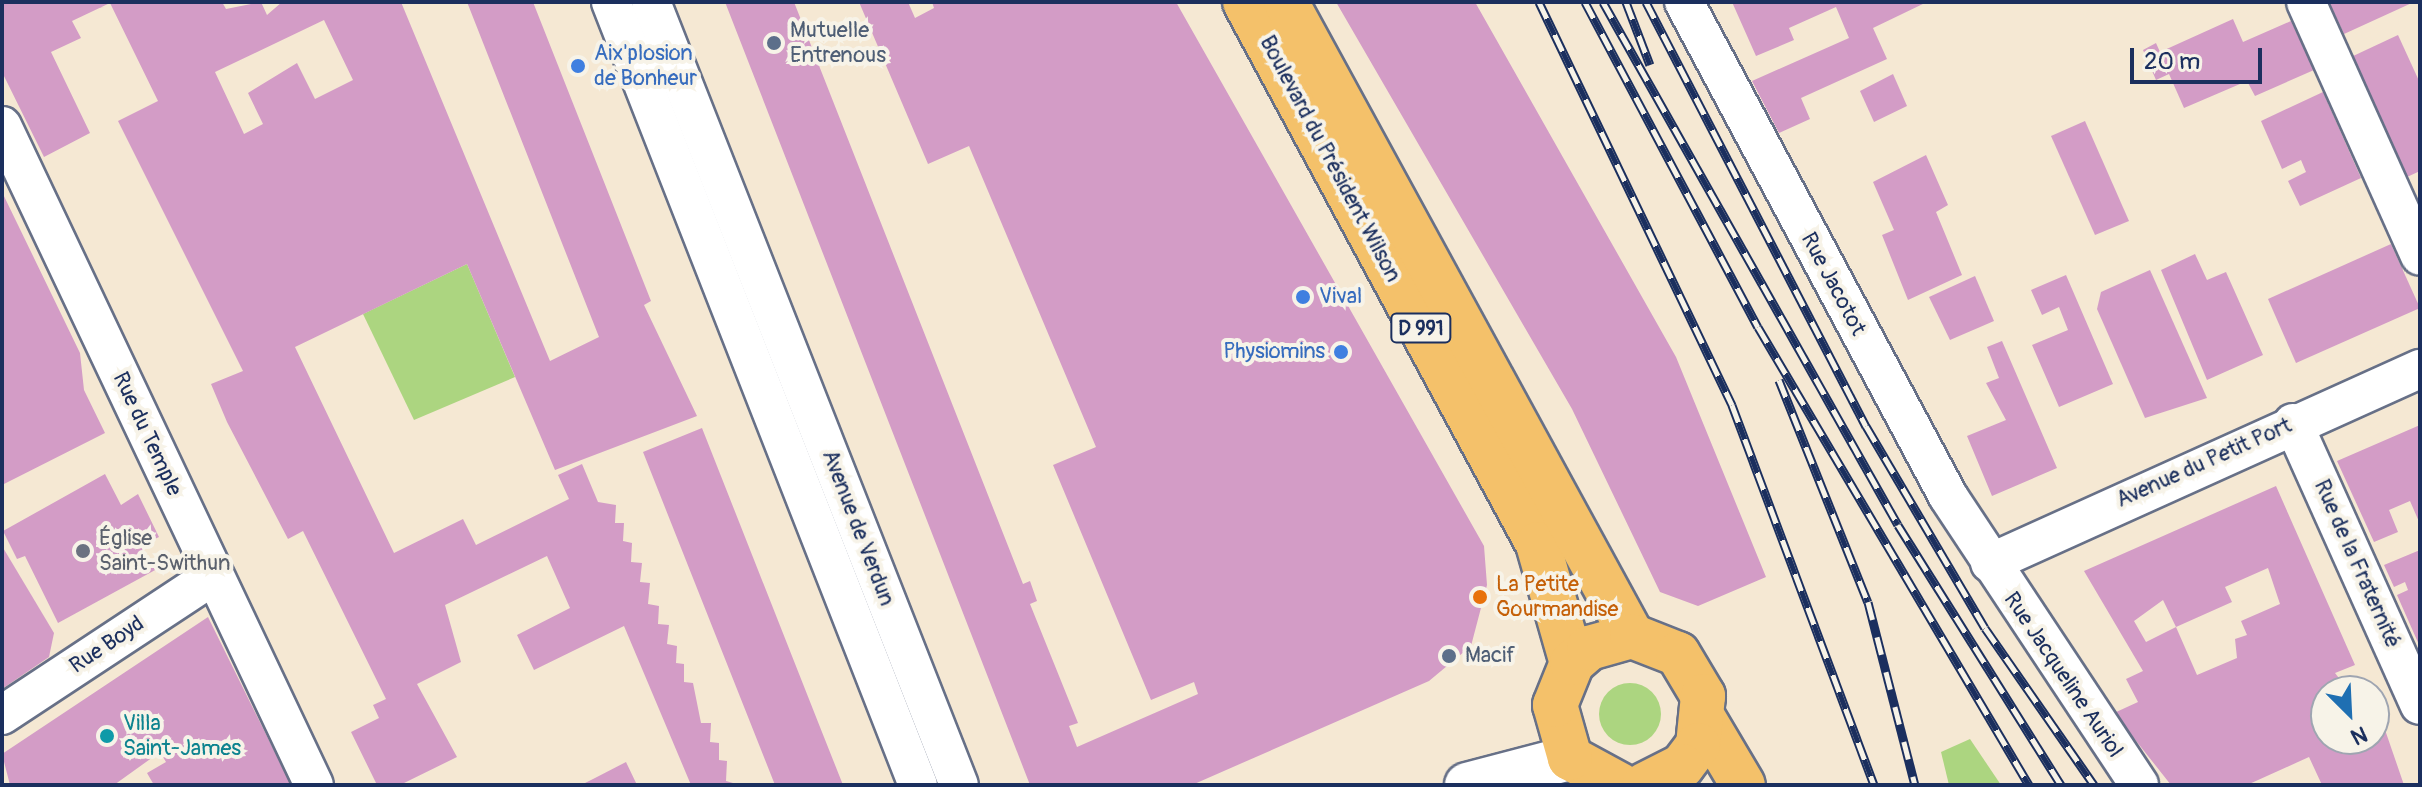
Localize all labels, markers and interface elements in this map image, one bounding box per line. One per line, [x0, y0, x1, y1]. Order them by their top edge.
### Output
place label: Mutuelle Entrenous [790, 17, 886, 68]
street label: Boulevard du Président Wilson [1254, 31, 1406, 287]
scale bar [2134, 32, 2266, 82]
marker: Mutuelle Entrenous [765, 34, 783, 52]
place label: Aix'plosion de Bonheur [594, 40, 697, 92]
text: 20 m [2144, 47, 2200, 76]
marker: Aix'plosion de Bonheur [569, 57, 587, 75]
street label: Rue Jacotot [1795, 228, 1871, 340]
place label: Vival [1319, 284, 1362, 310]
marker: Vival [1294, 288, 1312, 306]
road number: D 991 [1389, 312, 1453, 344]
place label: Physiomins [1223, 339, 1325, 365]
marker: Physiomins [1332, 343, 1350, 361]
street label: Rue du Temple [107, 368, 187, 500]
street label: Avenue du Petit Port [2112, 412, 2296, 514]
street label: Avenue de Verdun [816, 446, 900, 610]
street label: Rue de la Fraternité [2308, 476, 2406, 652]
place label: Église Saint-Swithun [99, 525, 231, 576]
marker: Église Saint-Swithun [74, 542, 92, 560]
place label: La Petite Gourmandise [1496, 571, 1618, 622]
street label: Rue Jacqueline Auriol [1998, 587, 2128, 763]
marker: La Petite Gourmandise [1471, 588, 1489, 606]
street label: Rue Boyd [65, 611, 149, 679]
place label: Macif [1465, 643, 1515, 669]
marker: Macif [1440, 647, 1458, 665]
north arrow [2310, 675, 2390, 755]
place label: Villa Saint-James [123, 710, 241, 762]
text: N [2346, 719, 2371, 751]
marker: Villa Saint-James [98, 727, 116, 745]

